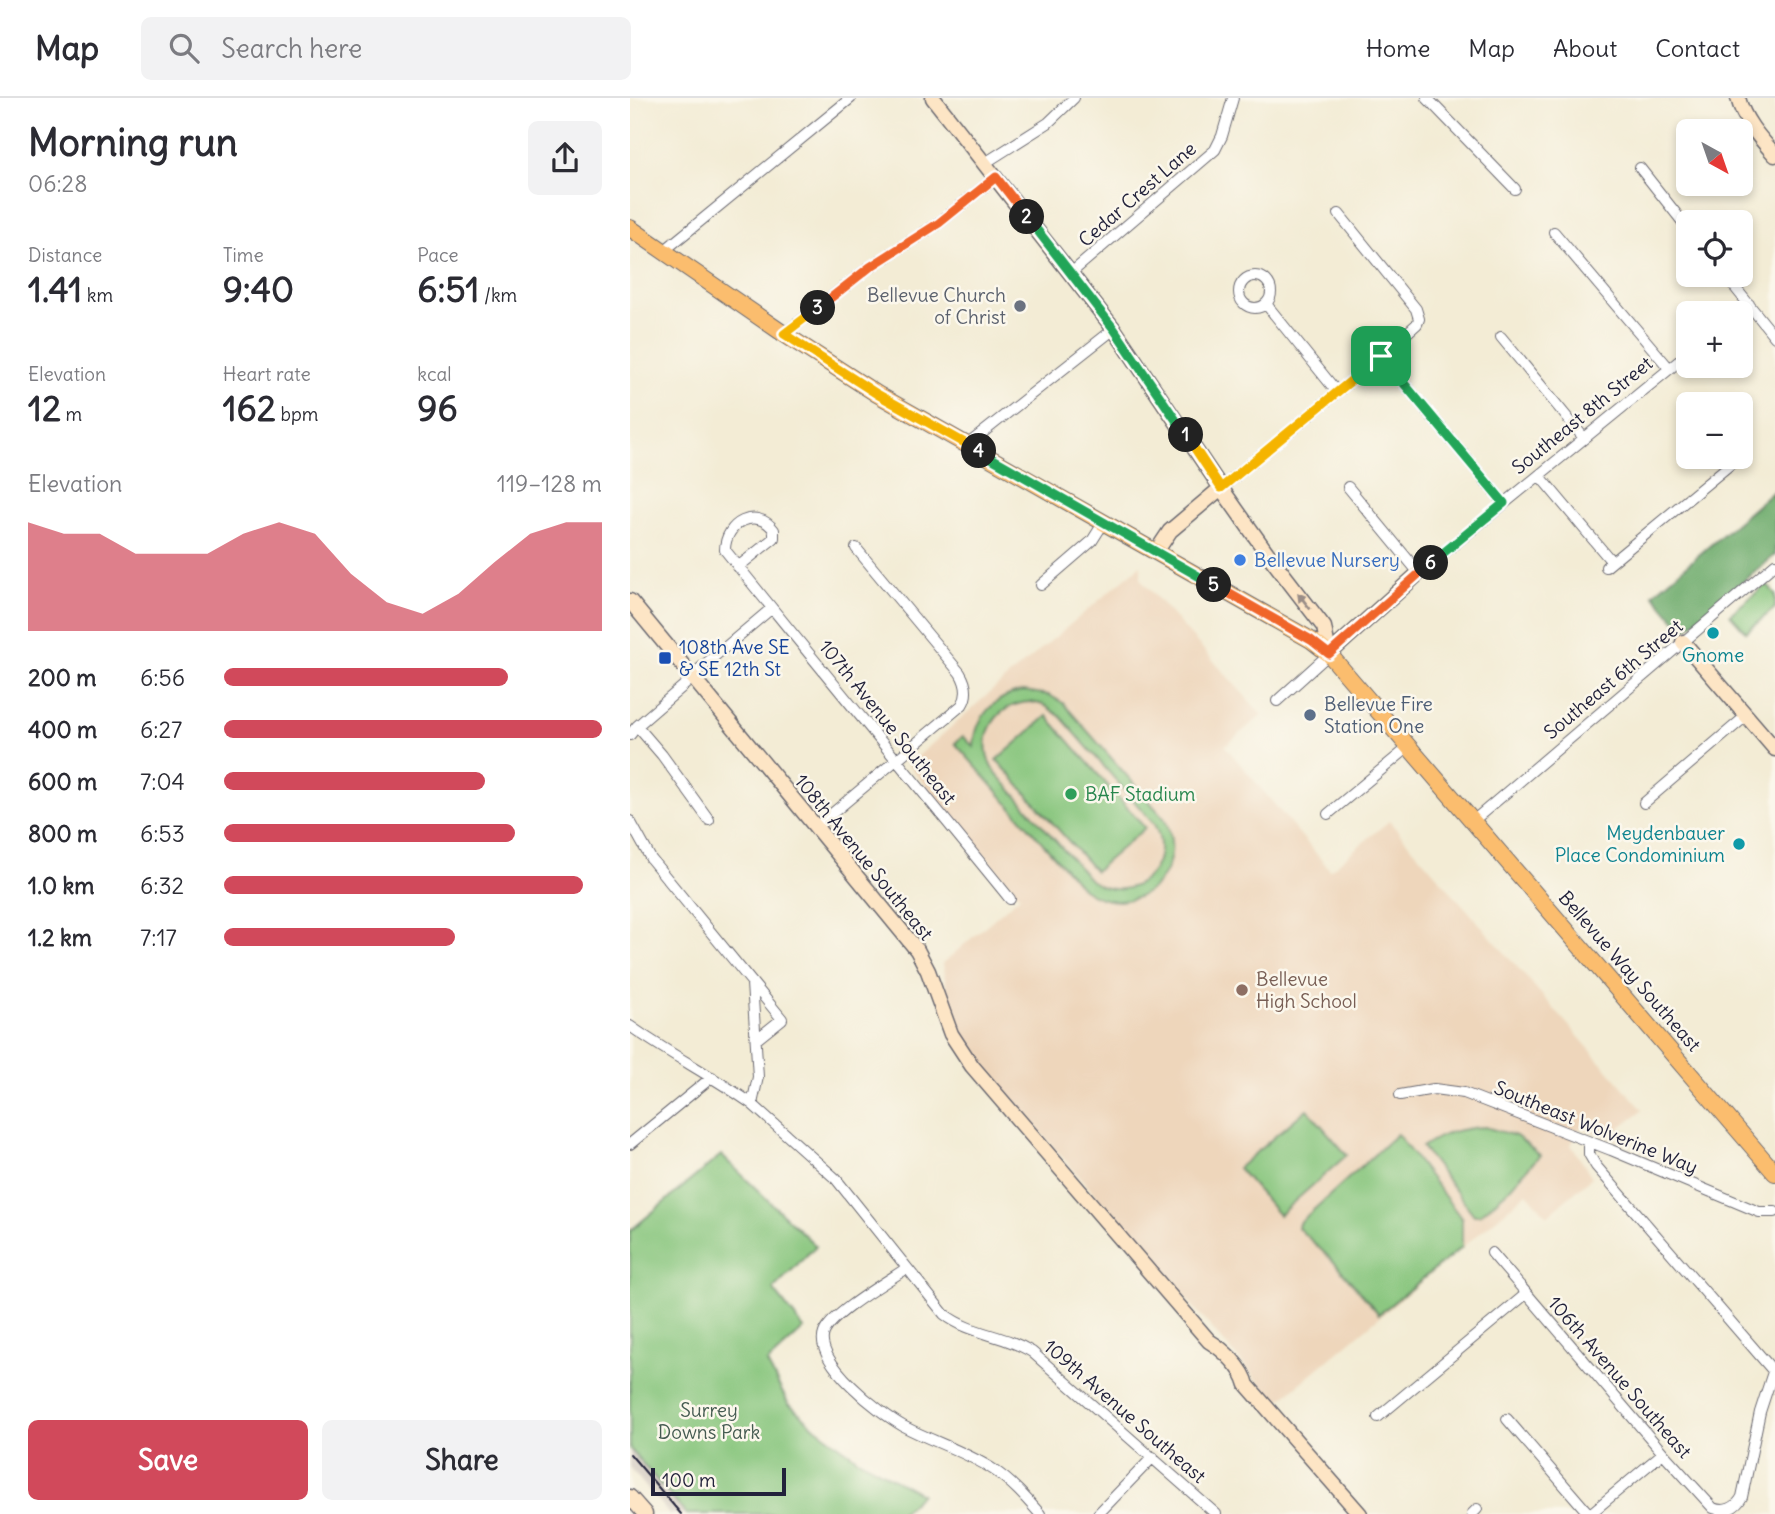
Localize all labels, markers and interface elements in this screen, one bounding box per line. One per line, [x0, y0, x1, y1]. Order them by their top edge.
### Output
search box [141, 17, 631, 80]
text: Map [35, 27, 99, 69]
icon: search [165, 29, 203, 67]
text: Search here [221, 32, 362, 65]
text: Home [1366, 33, 1430, 63]
text: Map [1468, 33, 1515, 63]
text: About [1553, 33, 1617, 63]
text: Contact [1655, 33, 1740, 63]
text: Morning run [28, 119, 238, 166]
north arrow [1676, 119, 1754, 196]
map controls [1676, 119, 1753, 469]
button: share [528, 121, 602, 195]
street label: Cedar Crest Lane [1073, 136, 1201, 252]
text: 06:28 [28, 169, 87, 198]
pin: 2 [1010, 200, 1044, 234]
text: 2 [1021, 204, 1032, 228]
button: locate [1676, 210, 1753, 287]
text: Distance [28, 243, 102, 267]
text: Time [223, 243, 264, 267]
text: Pace [417, 243, 459, 267]
text: 1.41 [28, 267, 82, 311]
text: 9:40 [223, 267, 294, 311]
text: 6:51 [417, 267, 479, 311]
text: km [82, 283, 113, 307]
text: /km [479, 283, 517, 307]
place label: Bellevue Church of Christ [867, 283, 1006, 329]
pin: 3 [800, 290, 836, 326]
text: 3 [812, 295, 823, 319]
marker: Bellevue Church of Christ [1012, 298, 1028, 314]
button: + [1676, 301, 1753, 378]
pin [1351, 326, 1411, 386]
icon: arrive [1362, 337, 1400, 375]
street label: Southeast 8th Street [1507, 351, 1657, 479]
text: Elevation [28, 362, 106, 386]
text: Heart rate [223, 362, 311, 386]
text: kcal [417, 362, 452, 386]
text: 12 [28, 386, 61, 430]
text: 162 [223, 386, 276, 430]
text: 96 [417, 386, 458, 430]
button: − [1676, 392, 1753, 469]
text: m [61, 402, 82, 426]
text: bpm [276, 402, 318, 426]
pin: 1 [1168, 418, 1204, 452]
text: 1 [1182, 422, 1189, 446]
pin: 4 [962, 434, 996, 468]
text: 4 [973, 438, 984, 462]
text: Elevation [28, 469, 122, 498]
text: 119–128 m [497, 469, 602, 498]
pin: 6 [1414, 546, 1448, 580]
place label: Bellevue Nursery [1254, 548, 1400, 572]
text: 6 [1425, 550, 1436, 574]
marker: Bellevue Nursery [1232, 552, 1248, 568]
pin: 5 [1196, 568, 1232, 602]
text: 5 [1208, 572, 1219, 596]
one-way arrow [1297, 591, 1311, 610]
street label: Southeast 6th Street [1539, 614, 1687, 744]
marker: Gnome [1705, 625, 1721, 641]
place label: 108th Ave SE & SE 12th St [679, 635, 790, 681]
street label: 107th Avenue Southeast [814, 635, 962, 809]
place label: Gnome [1682, 643, 1744, 667]
marker: 108th Ave SE & SE 12th St [657, 650, 673, 666]
text: 200 m [28, 663, 97, 692]
text: 6:56 [140, 663, 185, 692]
place label: Bellevue Fire Station One [1324, 692, 1433, 738]
marker: Bellevue Fire Station One [1302, 707, 1318, 723]
text: 400 m [28, 715, 97, 744]
text: 6:27 [140, 715, 182, 744]
text: 600 m [28, 767, 97, 796]
text: 7:04 [140, 767, 185, 796]
street label: 108th Avenue Southeast [790, 769, 938, 945]
place label: BAF Stadium [1085, 782, 1196, 806]
marker: BAF Stadium [1063, 786, 1079, 802]
text: 800 m [28, 819, 97, 848]
text: 6:53 [140, 819, 185, 848]
place label: Meydenbauer Place Condominium [1555, 821, 1725, 867]
marker: Meydenbauer Place Condominium [1731, 836, 1747, 852]
text: 1.0 km [28, 871, 94, 900]
text: 6:32 [140, 871, 184, 900]
street label: Bellevue Way Southeast [1554, 886, 1706, 1056]
text: 1.2 km [28, 923, 92, 952]
text: 7:17 [140, 923, 177, 952]
place label: Bellevue High School [1256, 967, 1357, 1013]
marker: Bellevue High School [1234, 982, 1250, 998]
street label: Southeast Wolverine Way [1491, 1075, 1701, 1179]
street label: 106th Avenue Southeast [1543, 1291, 1697, 1463]
street label: 109th Avenue Southeast [1039, 1334, 1211, 1488]
park label: Surrey Downs Park [658, 1398, 761, 1444]
button: Save [28, 1420, 308, 1500]
button: Share [322, 1420, 602, 1500]
scale bar [651, 1465, 786, 1497]
text: 100 m [662, 1468, 716, 1492]

